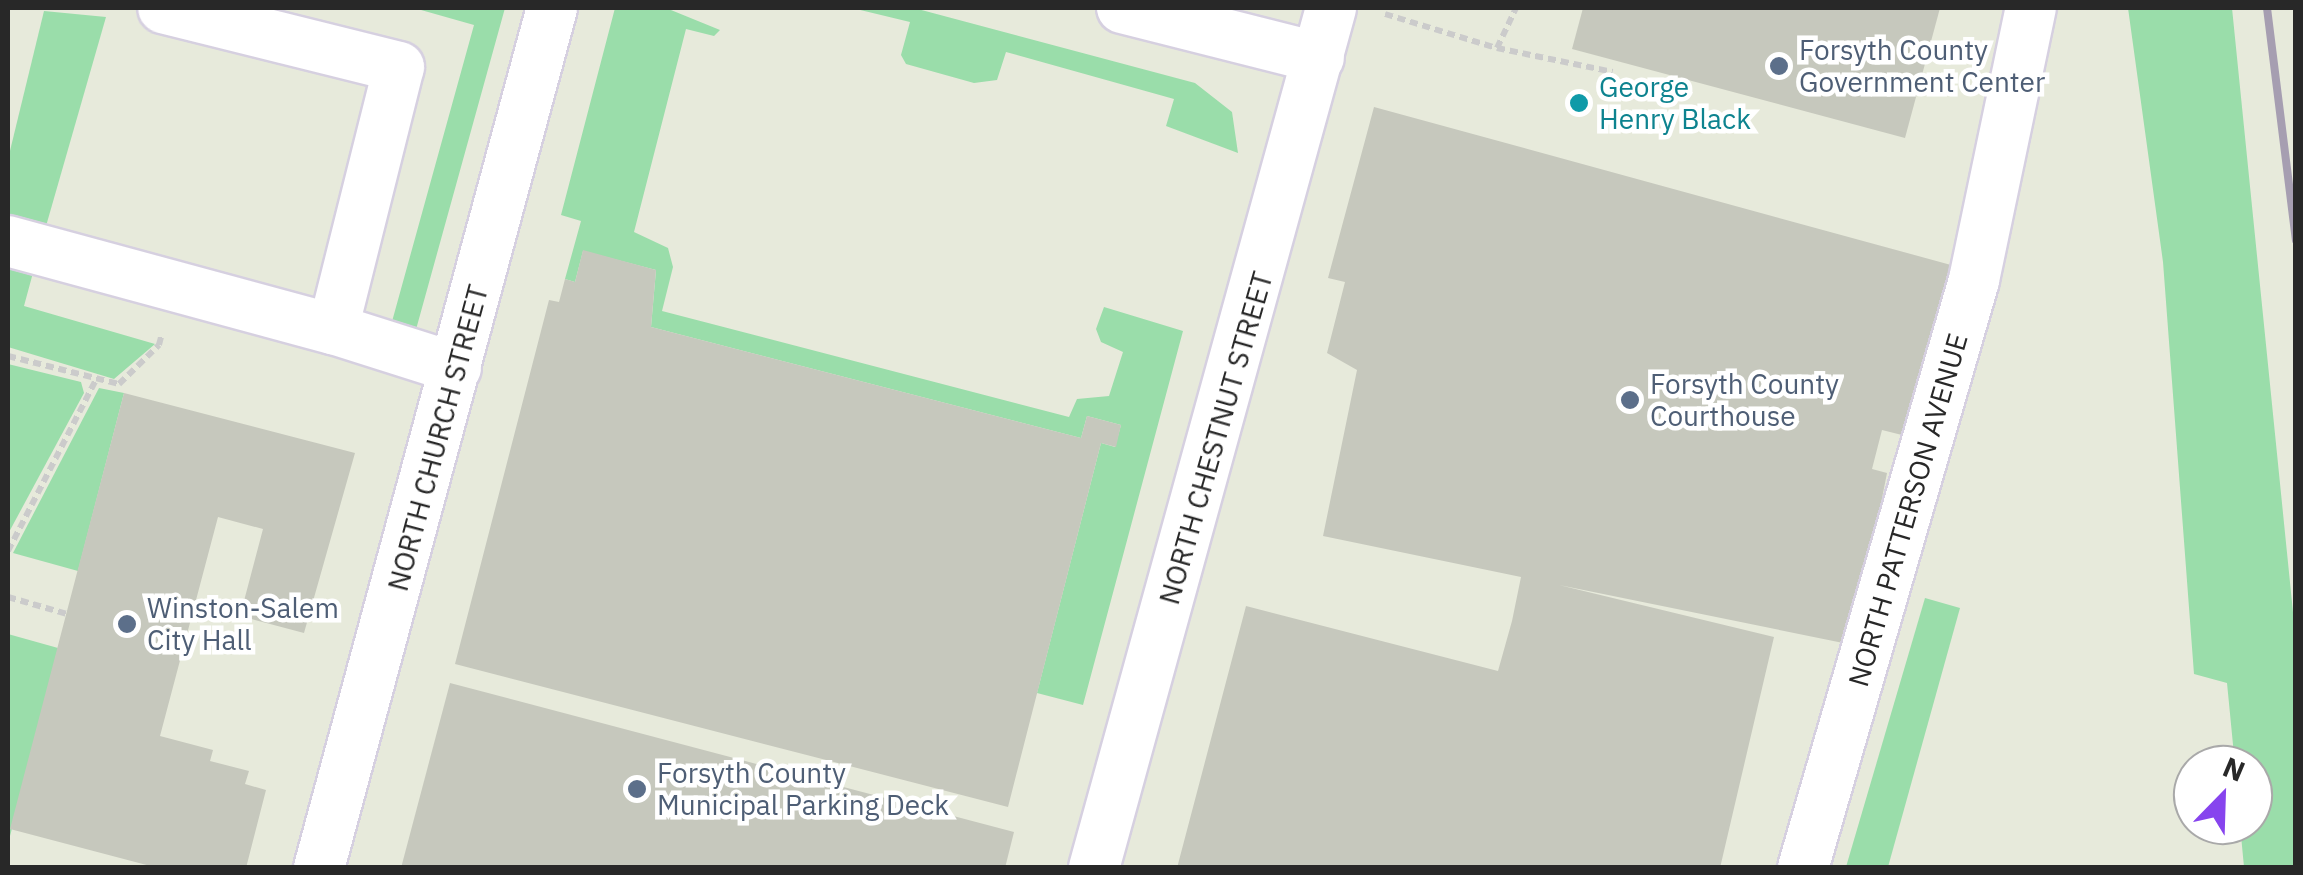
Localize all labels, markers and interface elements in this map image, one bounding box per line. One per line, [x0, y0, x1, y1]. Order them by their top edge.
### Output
place label: Forsyth County Government Center [1799, 33, 2045, 99]
marker: Forsyth County Government Center [1768, 55, 1790, 77]
place label: George Henry Black [1599, 70, 1751, 136]
marker: George Henry Black [1568, 92, 1590, 114]
street label: NORTH CHESTNUT STREET [1152, 268, 1280, 608]
street label: NORTH CHURCH STREET [381, 281, 495, 595]
street label: NORTH PATTERSON AVENUE [1841, 330, 1975, 690]
place label: Forsyth County Courthouse [1650, 367, 1839, 433]
marker: Forsyth County Courthouse [1619, 389, 1641, 411]
place label: Winston-Salem City Hall [147, 591, 339, 657]
marker: Winston-Salem City Hall [116, 613, 138, 635]
north arrow [2173, 745, 2273, 845]
text: N [2218, 748, 2251, 790]
place label: Forsyth County Municipal Parking Deck [657, 756, 949, 822]
marker: Forsyth County Municipal Parking Deck [626, 778, 648, 800]

